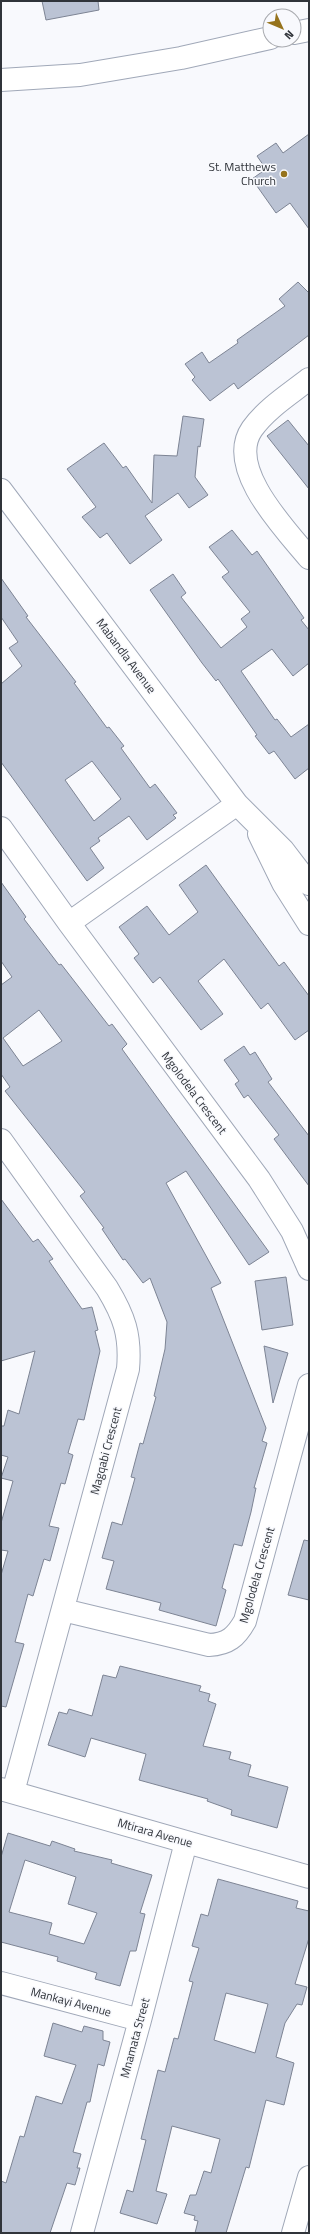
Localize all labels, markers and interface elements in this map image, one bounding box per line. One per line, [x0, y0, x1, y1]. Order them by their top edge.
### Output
north arrow [262, 8, 302, 48]
text: N [281, 27, 298, 43]
place label: St. Matthews Church [209, 157, 276, 190]
marker: St. Matthews Church [279, 169, 289, 179]
street label: Mabandla Avenue [92, 614, 161, 697]
street label: Mgolodela Crescent [157, 1047, 232, 1139]
street label: Magqabi Crescent [85, 1404, 127, 1497]
street label: Mgolodela Crescent [234, 1524, 280, 1625]
street label: Mtirara Avenue [115, 1813, 195, 1852]
street label: Mankayi Avenue [29, 1982, 114, 2021]
street label: Mnamata Street [115, 1995, 155, 2080]

